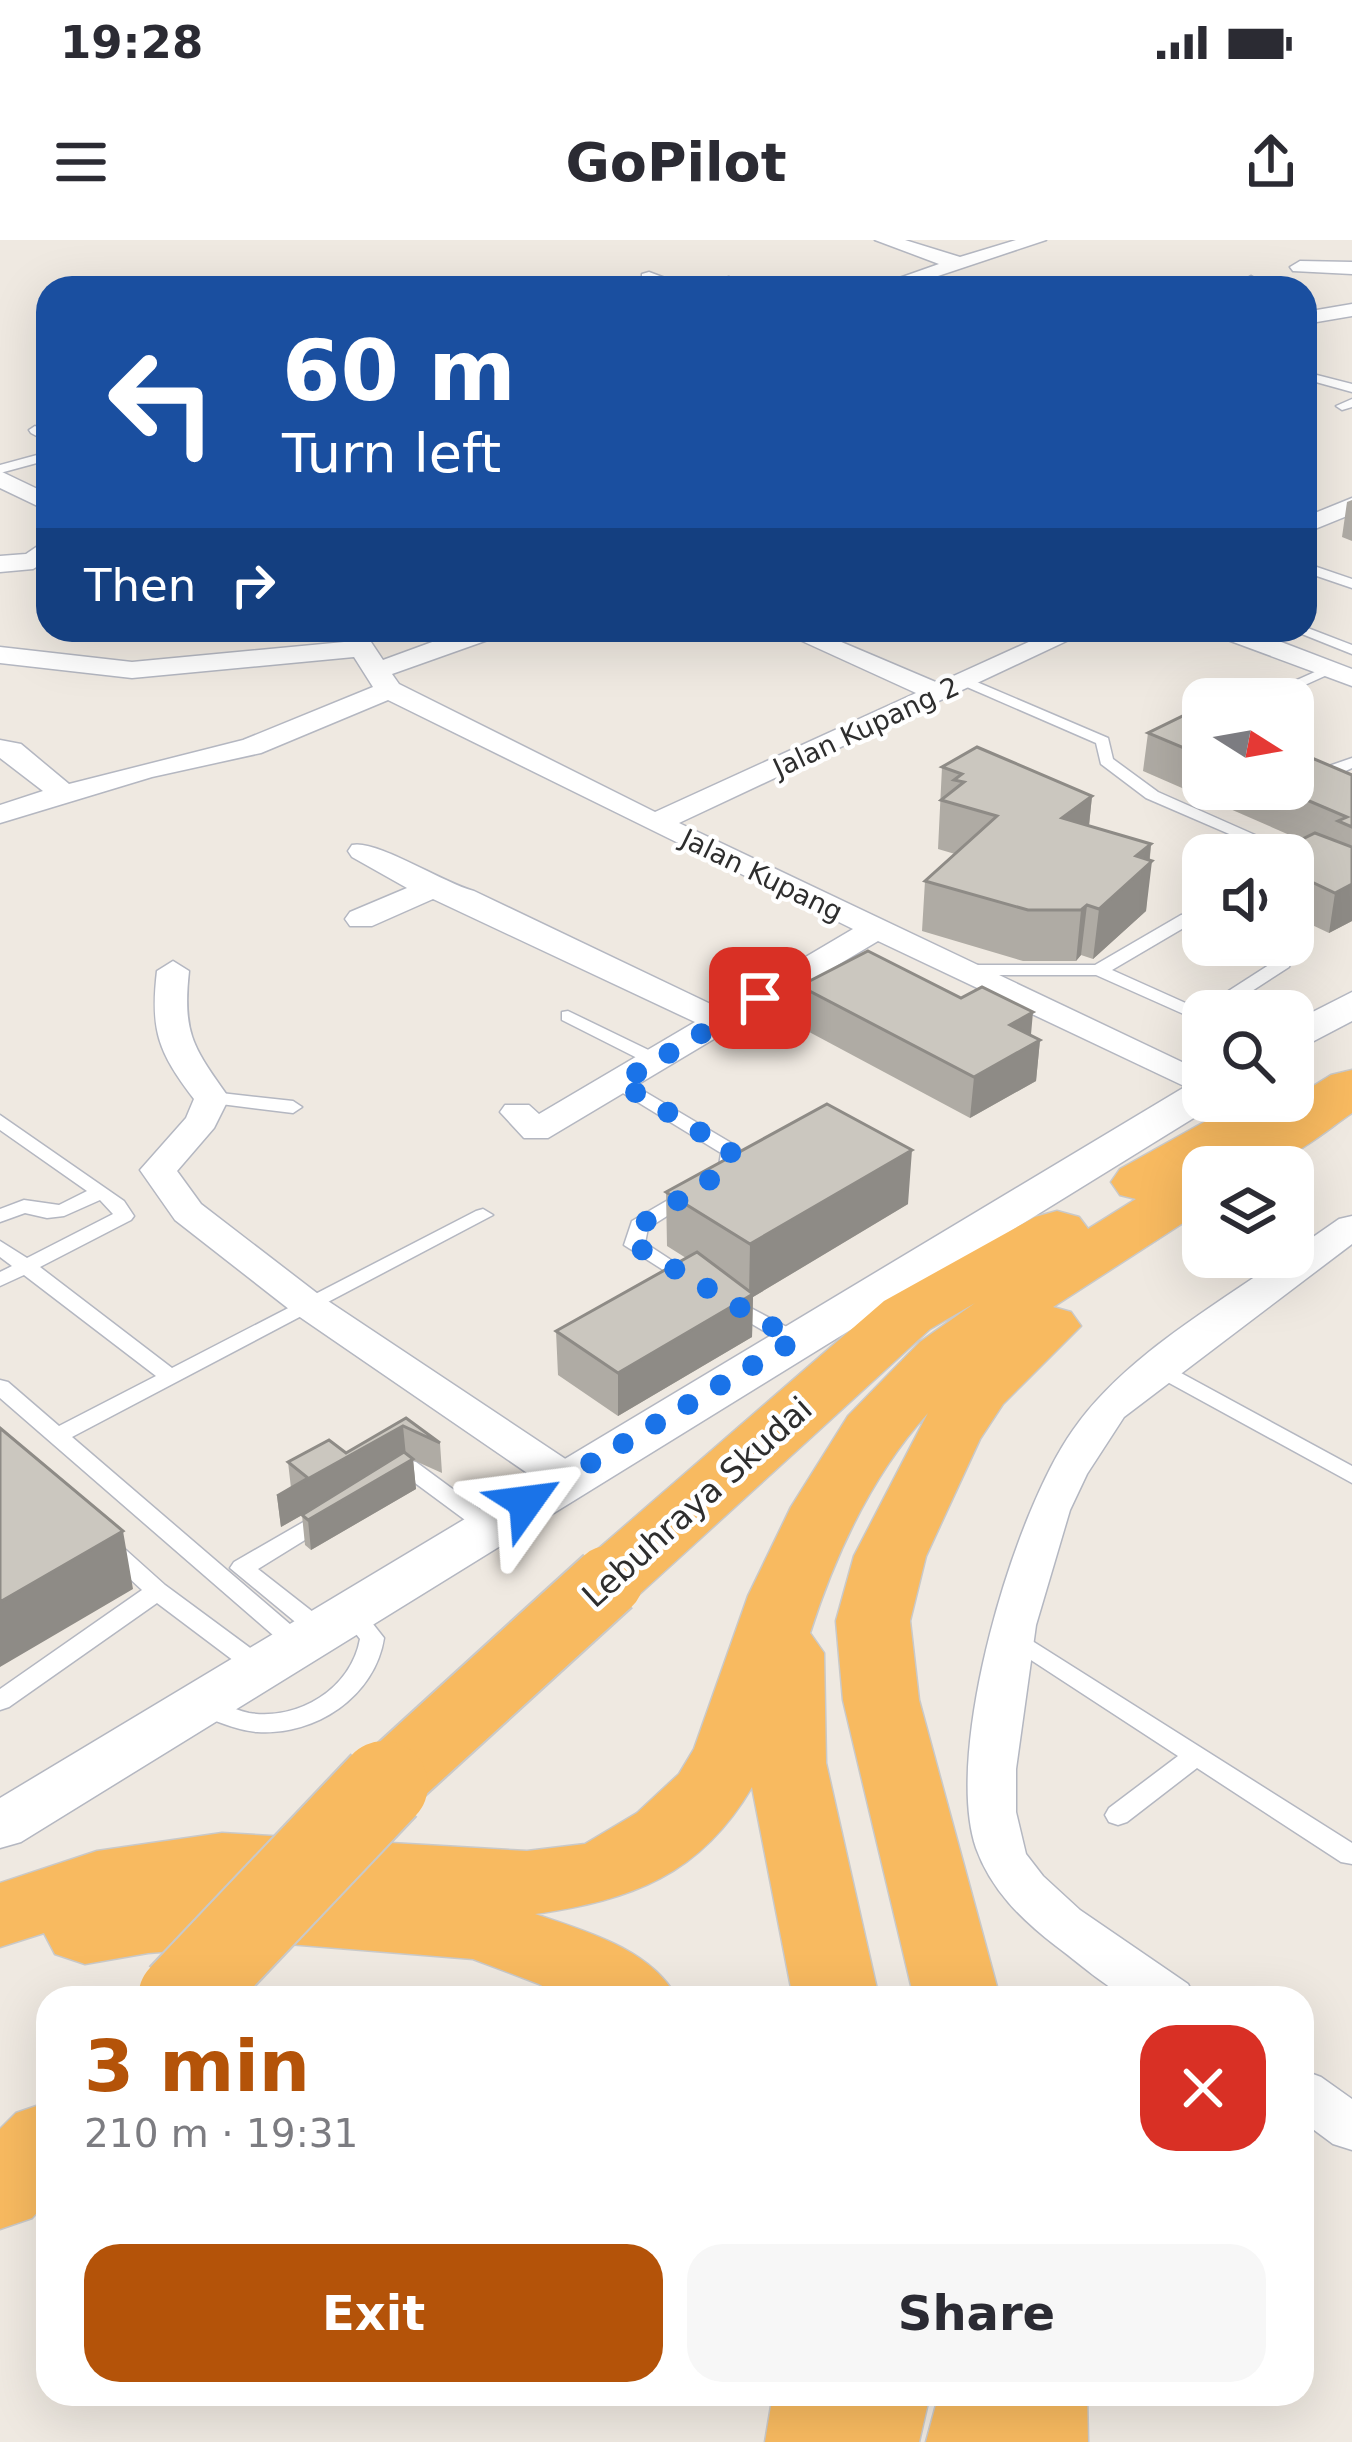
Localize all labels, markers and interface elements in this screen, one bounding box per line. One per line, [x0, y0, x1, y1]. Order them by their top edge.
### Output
text: 19:28 [60, 16, 203, 69]
icon: menu [48, 129, 114, 195]
icon: share [1238, 129, 1304, 195]
text: GoPilot [566, 131, 786, 194]
text: 60 m [282, 322, 516, 420]
icon: left [84, 324, 240, 480]
text: Turn left [282, 422, 501, 485]
icon: right [220, 552, 286, 618]
text: Then [84, 559, 196, 612]
street label: Jalan Kupang 2 [766, 670, 964, 784]
north arrow [1182, 678, 1314, 810]
map controls [1182, 678, 1314, 1278]
street label: Jalan Kupang [674, 822, 848, 927]
button: sound [1182, 834, 1314, 966]
pin [709, 947, 811, 1049]
icon: arrive [727, 965, 793, 1031]
button: search [1182, 990, 1314, 1122]
button: layers [1182, 1146, 1314, 1278]
street label: Lebuhraya Skudai [574, 1389, 820, 1615]
position arrow [463, 1439, 589, 1565]
text: 3 min [84, 2024, 310, 2108]
button: close [1140, 2025, 1266, 2151]
text: 210 m · 19:31 [84, 2111, 358, 2156]
button: Exit [84, 2244, 663, 2382]
button: Share [687, 2244, 1266, 2382]

